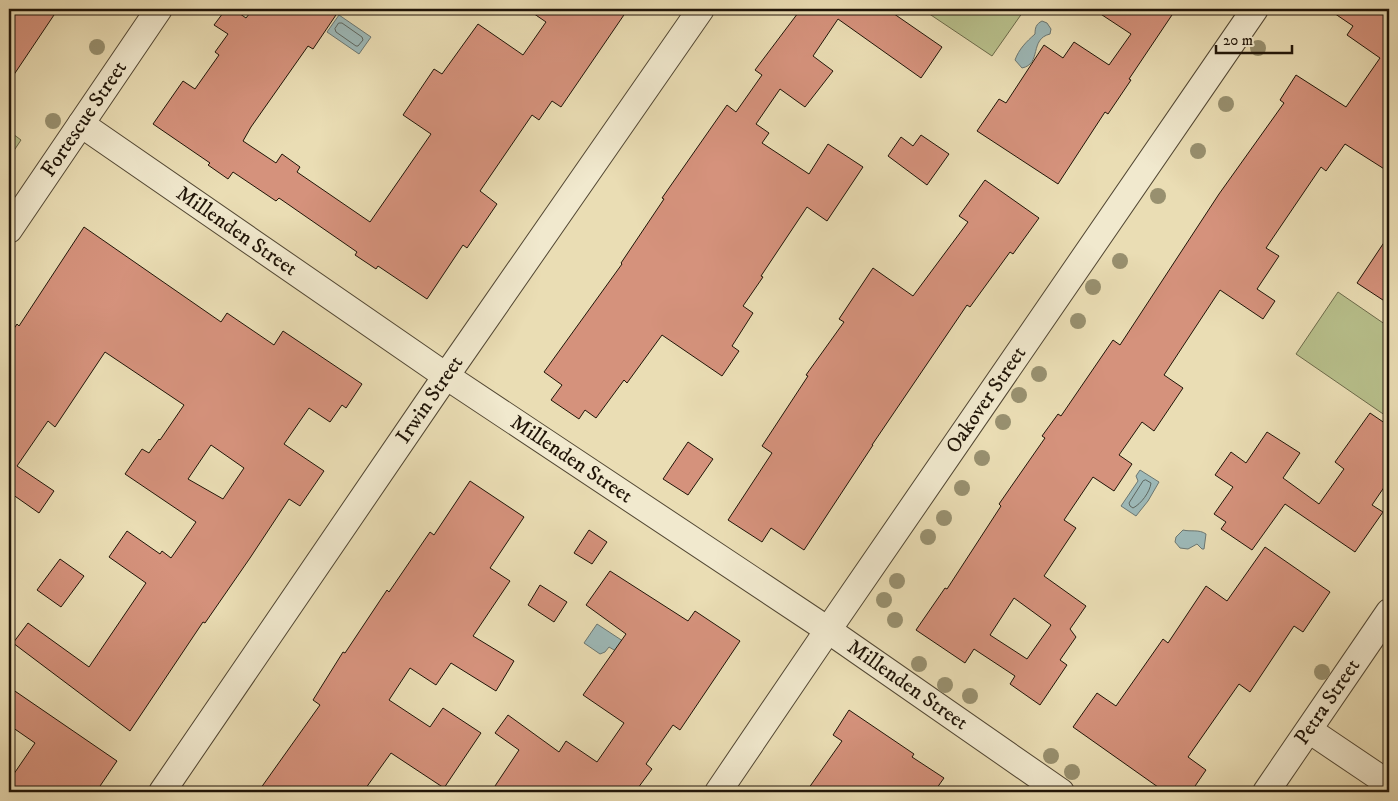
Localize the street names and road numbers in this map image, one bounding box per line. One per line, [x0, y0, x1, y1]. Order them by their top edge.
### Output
street label: Fortescue Street [36, 56, 133, 182]
street label: Millenden Street [171, 181, 302, 282]
street label: Oakover Street [940, 341, 1032, 458]
street label: Irwin Street [391, 351, 469, 449]
street label: Millenden Street [505, 409, 638, 509]
street label: Millenden Street [842, 634, 973, 736]
street label: Petra Street [1289, 654, 1366, 750]

